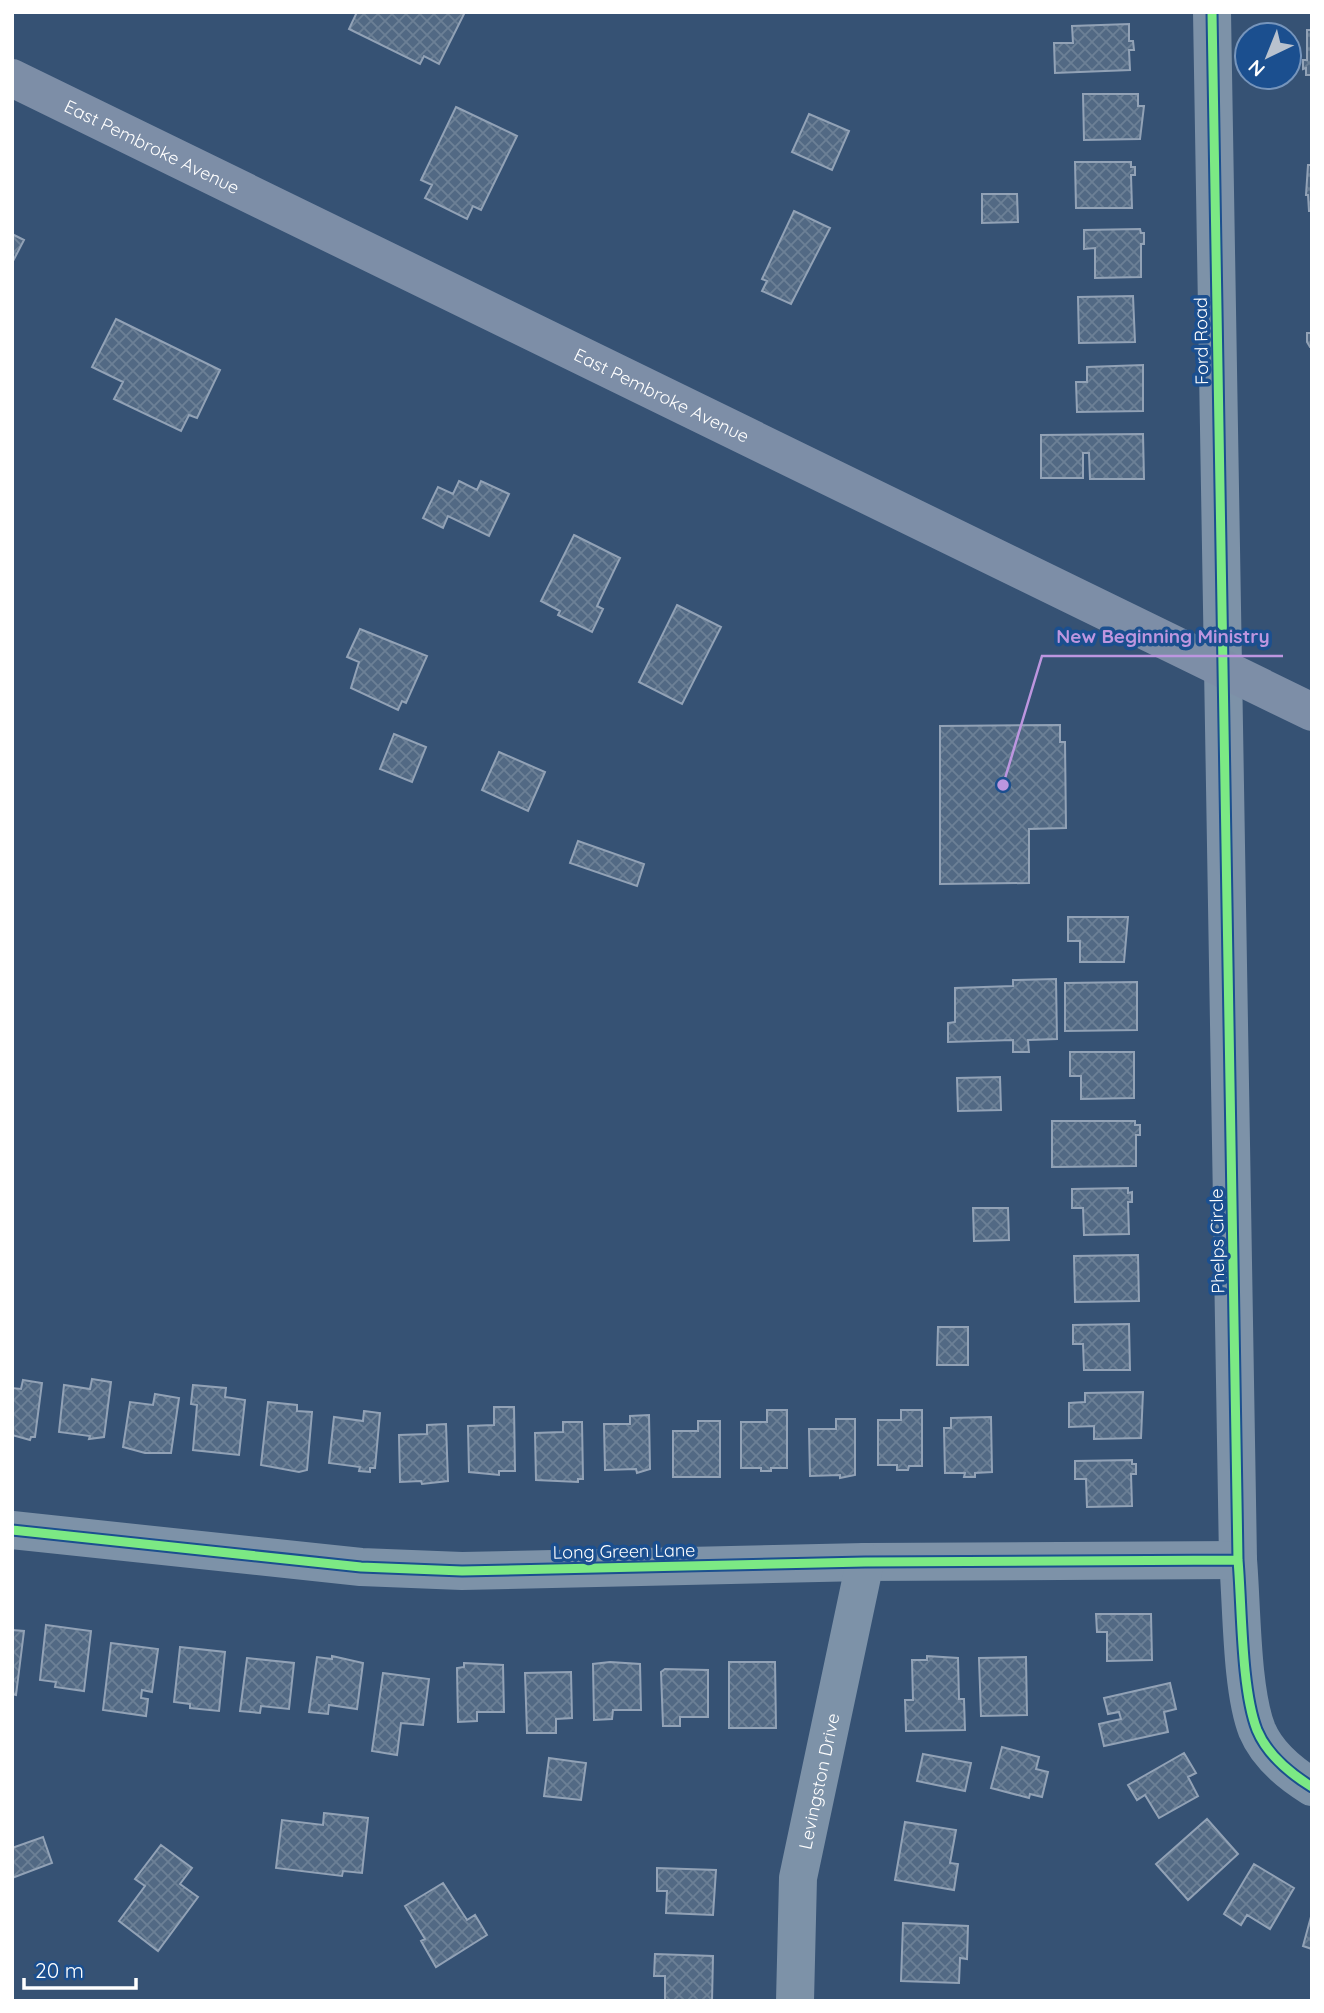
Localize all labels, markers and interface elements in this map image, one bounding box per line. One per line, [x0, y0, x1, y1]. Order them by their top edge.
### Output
north arrow [1233, 21, 1303, 91]
text: N [1243, 55, 1270, 82]
street label: East Pembroke Avenue [61, 94, 244, 199]
street label: Ford Road [1189, 297, 1213, 385]
street label: East Pembroke Avenue [570, 342, 753, 447]
callout: New Beginning Ministry [1042, 616, 1283, 656]
text: New Beginning Ministry [1056, 624, 1270, 648]
street label: Phelps Circle [1205, 1188, 1229, 1294]
street label: Long Green Lane [552, 1538, 696, 1564]
street label: Levingston Drive [793, 1711, 844, 1851]
scale bar [24, 1946, 136, 1990]
text: 20 m [35, 1957, 84, 1983]

